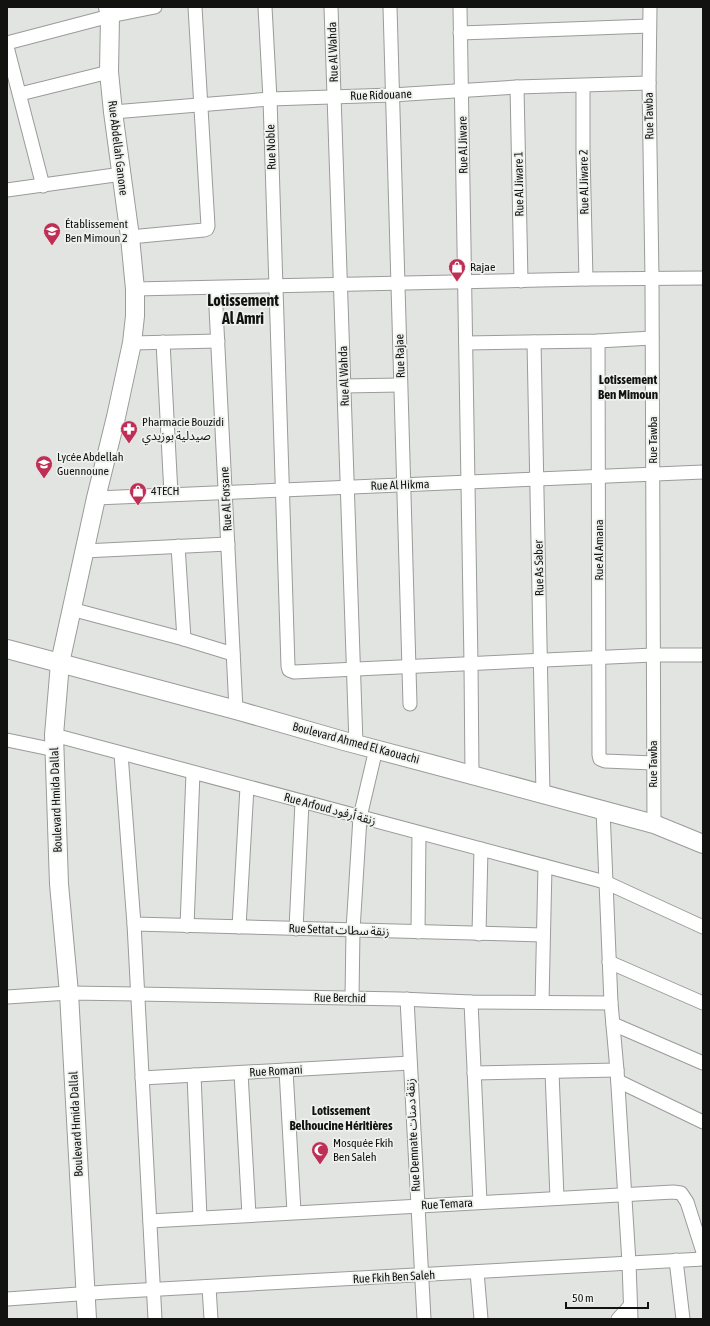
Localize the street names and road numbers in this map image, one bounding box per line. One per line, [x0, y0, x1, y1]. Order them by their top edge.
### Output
street label: Rue Al Wahda [325, 21, 341, 83]
street label: Rue Ridouane [350, 87, 412, 103]
street label: Rue Tawba [642, 92, 656, 140]
street label: Rue Abdellah Ganone [105, 100, 131, 196]
street label: Rue Al Jiware [455, 116, 471, 174]
street label: Rue Noble [263, 124, 279, 170]
street label: Rue Al Jiware 2 [576, 149, 592, 215]
street label: Rue Al Jiware 1 [511, 151, 527, 217]
street label: Rue Rajae [392, 334, 408, 378]
street label: Rue Al Wahda [336, 345, 352, 407]
street label: Rue Tawba [646, 416, 660, 464]
street label: Rue Al Forsane [217, 466, 235, 532]
street label: Rue Al Hikma [370, 477, 430, 493]
street label: Rue Al Amana [592, 519, 606, 581]
street label: Rue As Saber [532, 539, 546, 596]
street label: Boulevard Ahmed El Kaouachi [291, 719, 421, 767]
street label: Rue Tawba [646, 740, 660, 788]
street label: Boulevard Hmida Dallal [47, 746, 65, 853]
street label: Rue Arfoud زنقة أرفود [283, 790, 378, 828]
street label: Rue Settat زنقة سطات [288, 921, 390, 939]
street label: Rue Berchid [314, 991, 366, 1005]
street label: Rue Romani [249, 1063, 303, 1079]
street label: Boulevard Hmida Dallal [66, 1070, 86, 1177]
street label: Rue Demnate زنقة دمنات [403, 1078, 423, 1192]
street label: Rue Temara [421, 1196, 473, 1212]
street label: Rue Fkih Ben Saleh [352, 1268, 436, 1286]

